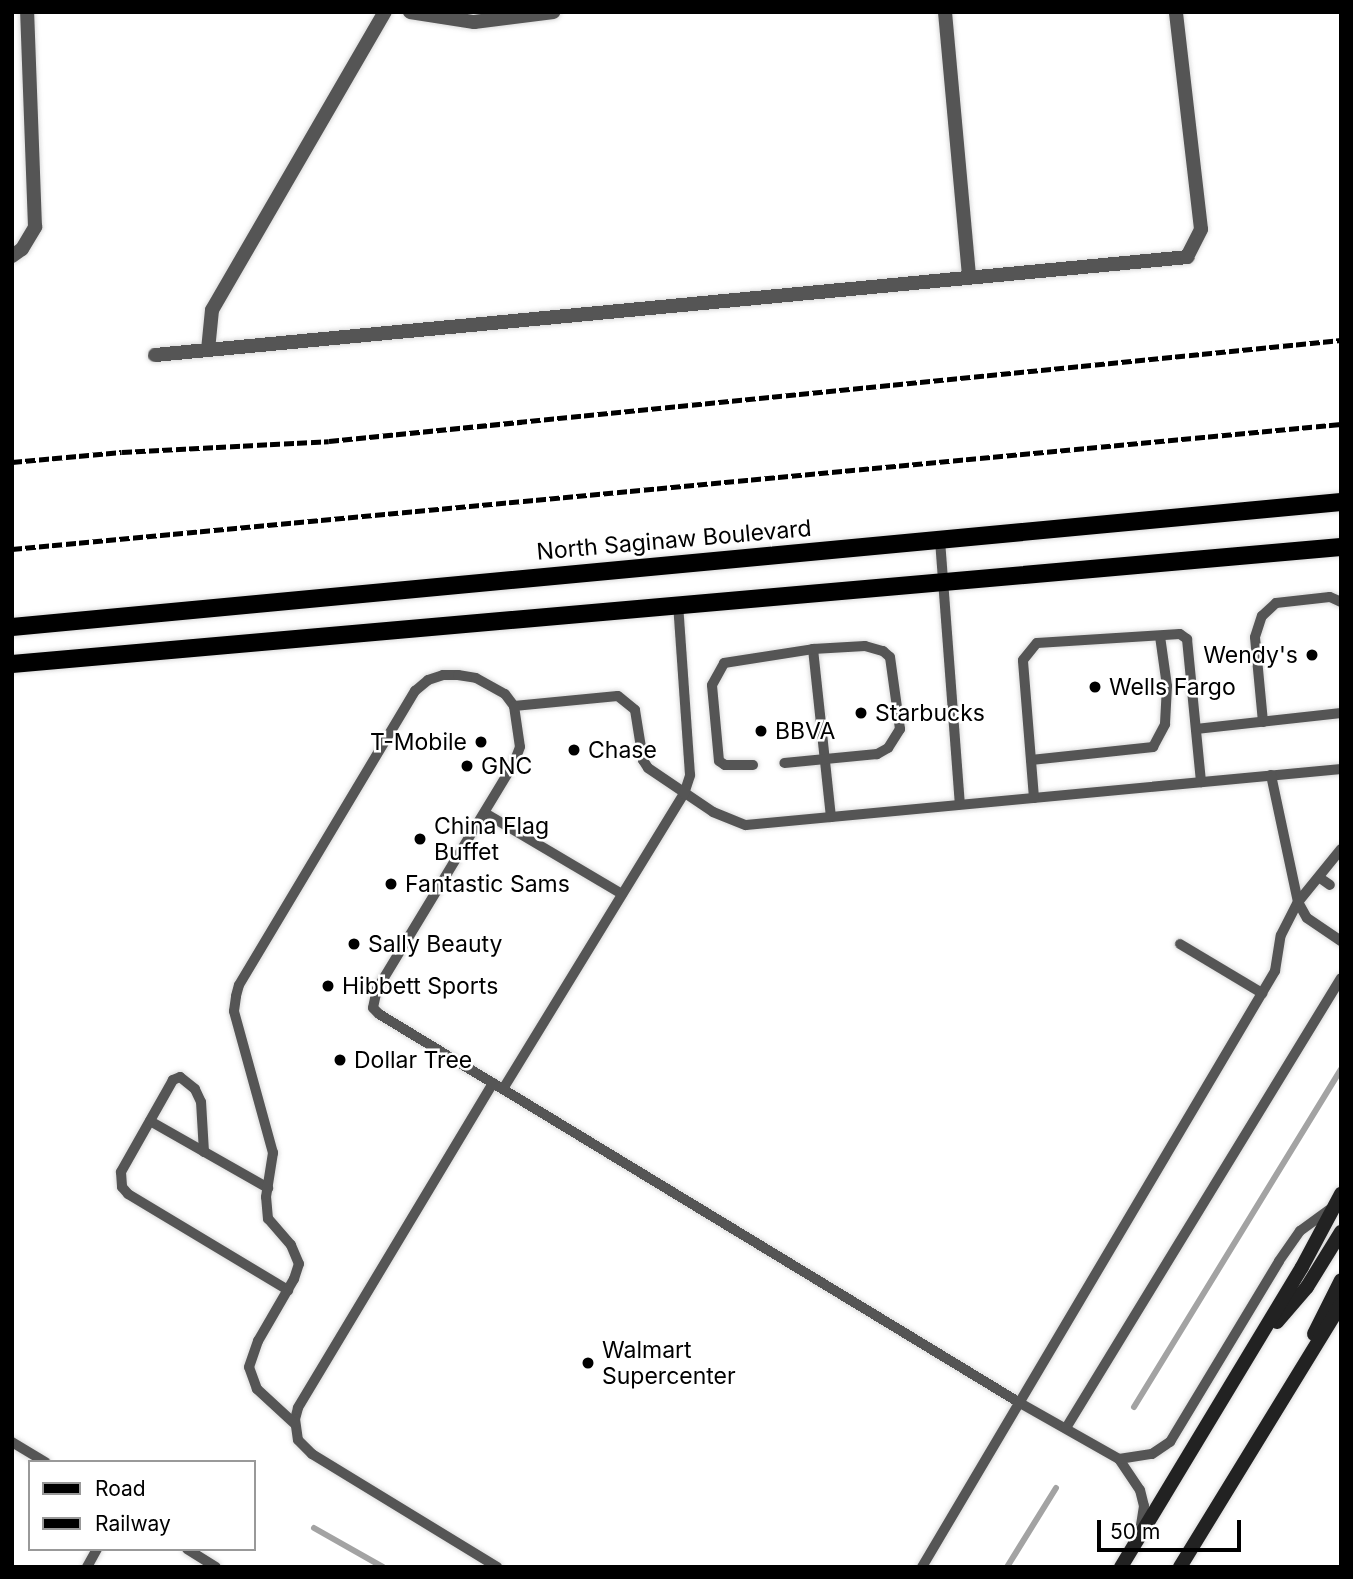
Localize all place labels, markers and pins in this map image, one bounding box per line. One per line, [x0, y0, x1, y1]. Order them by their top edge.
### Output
place label: Wendy's [1203, 641, 1298, 669]
marker: Wendy's [1304, 647, 1320, 663]
place label: Wells Fargo [1109, 673, 1236, 701]
marker: Wells Fargo [1087, 679, 1103, 695]
place label: Starbucks [875, 699, 985, 727]
marker: Starbucks [853, 705, 869, 721]
place label: BBVA [775, 717, 835, 745]
marker: BBVA [753, 723, 769, 739]
place label: T-Mobile [370, 728, 467, 756]
marker: T-Mobile [473, 734, 489, 750]
place label: Chase [588, 736, 657, 764]
marker: Chase [566, 742, 582, 758]
place label: GNC [481, 752, 532, 780]
marker: GNC [459, 758, 475, 774]
place label: China Flag Buffet [434, 812, 549, 866]
marker: China Flag Buffet [412, 831, 428, 847]
place label: Fantastic Sams [405, 870, 570, 898]
marker: Fantastic Sams [383, 876, 399, 892]
place label: Sally Beauty [368, 930, 502, 958]
marker: Sally Beauty [346, 936, 362, 952]
place label: Hibbett Sports [342, 972, 498, 1000]
marker: Hibbett Sports [320, 978, 336, 994]
place label: Dollar Tree [354, 1046, 472, 1074]
marker: Dollar Tree [332, 1052, 348, 1068]
place label: Walmart Supercenter [602, 1336, 736, 1390]
marker: Walmart Supercenter [580, 1355, 596, 1371]

